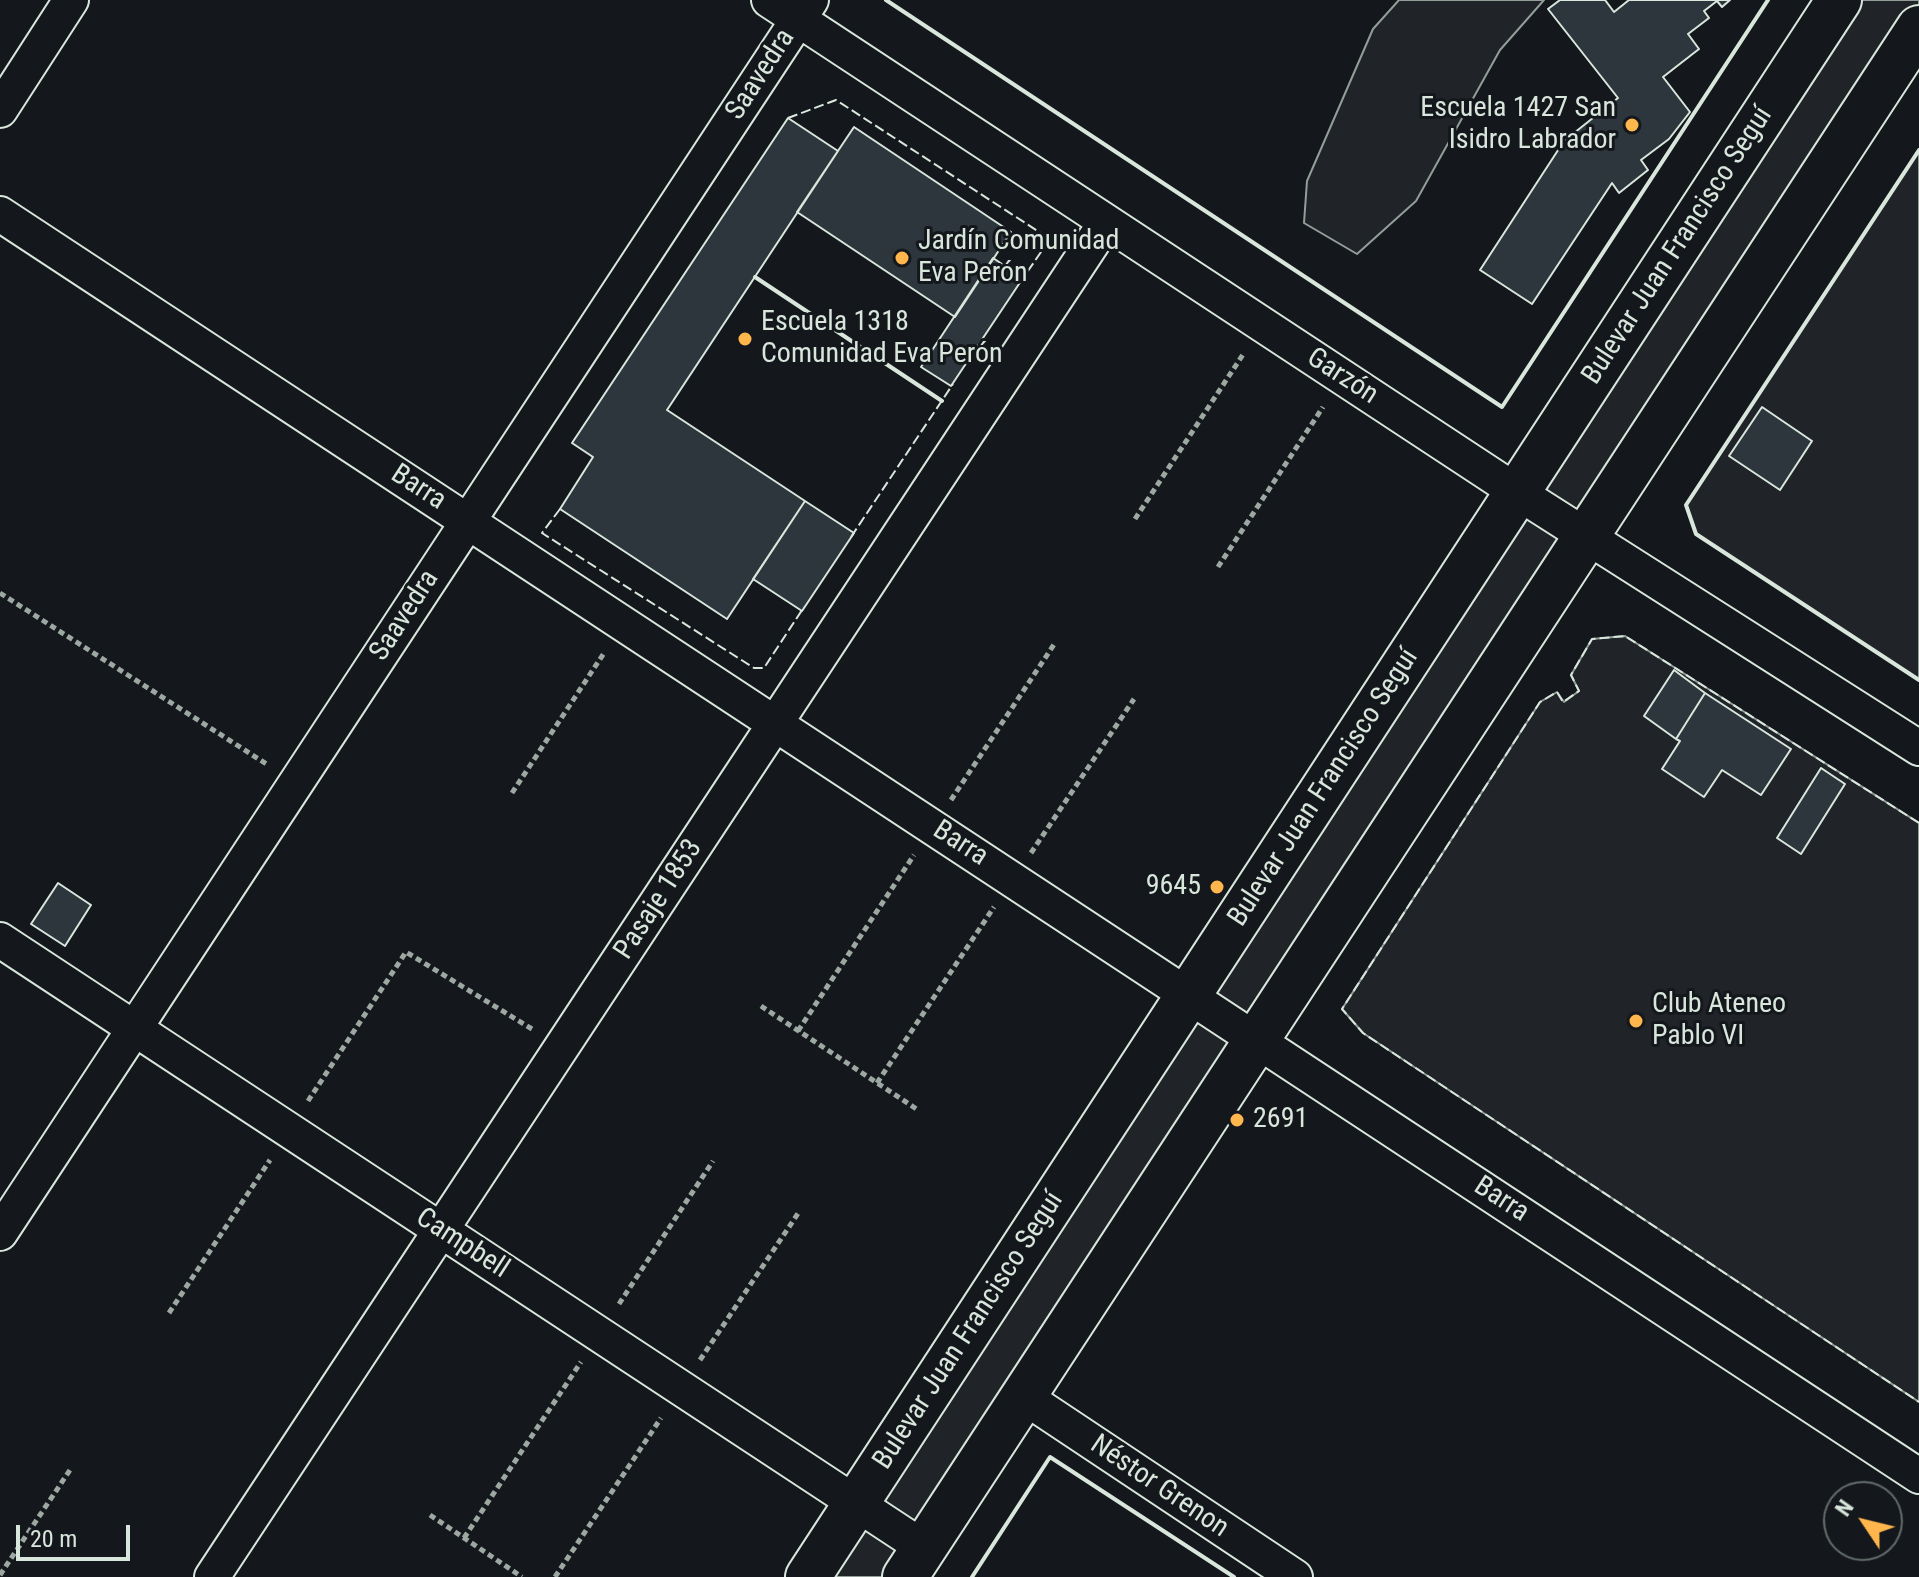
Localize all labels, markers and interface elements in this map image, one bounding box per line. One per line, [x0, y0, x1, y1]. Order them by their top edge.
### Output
street label: Saavedra [719, 23, 803, 127]
place label: Escuela 1427 San Isidro Labrador [1420, 92, 1616, 158]
street label: Bulevar Juan Francisco Seguí [1576, 101, 1780, 391]
marker: Escuela 1427 San Isidro Labrador [1623, 116, 1641, 134]
place label: Jardín Comunidad Eva Perón [918, 225, 1119, 291]
marker: Jardín Comunidad Eva Perón [893, 249, 911, 267]
place label: Escuela 1318 Comunidad Eva Perón [761, 306, 1003, 372]
marker: Escuela 1318 Comunidad Eva Perón [736, 330, 754, 348]
street label: Garzón [1300, 342, 1384, 412]
street label: Barra [384, 458, 452, 518]
street label: Saavedra [363, 564, 447, 668]
street label: Bulevar Juan Francisco Seguí [1222, 643, 1426, 933]
street label: Barra [926, 814, 994, 874]
street label: Pasaje 1853 [608, 834, 710, 966]
place label: 9645 [1146, 870, 1201, 904]
marker: 9645 [1208, 878, 1226, 896]
place label: Club Ateneo Pablo VI [1652, 988, 1786, 1054]
marker: Club Ateneo Pablo VI [1627, 1012, 1645, 1030]
place label: 2691 [1253, 1103, 1308, 1137]
marker: 2691 [1228, 1111, 1246, 1129]
street label: Barra [1467, 1170, 1535, 1230]
street label: Bulevar Juan Francisco Seguí [867, 1186, 1071, 1476]
street label: Campbell [409, 1202, 515, 1286]
street label: Néstor Grenon [1084, 1429, 1234, 1545]
north arrow [1823, 1481, 1903, 1561]
text: N [1830, 1495, 1859, 1521]
scale bar [20, 1509, 134, 1559]
text: 20 m [30, 1525, 77, 1553]

